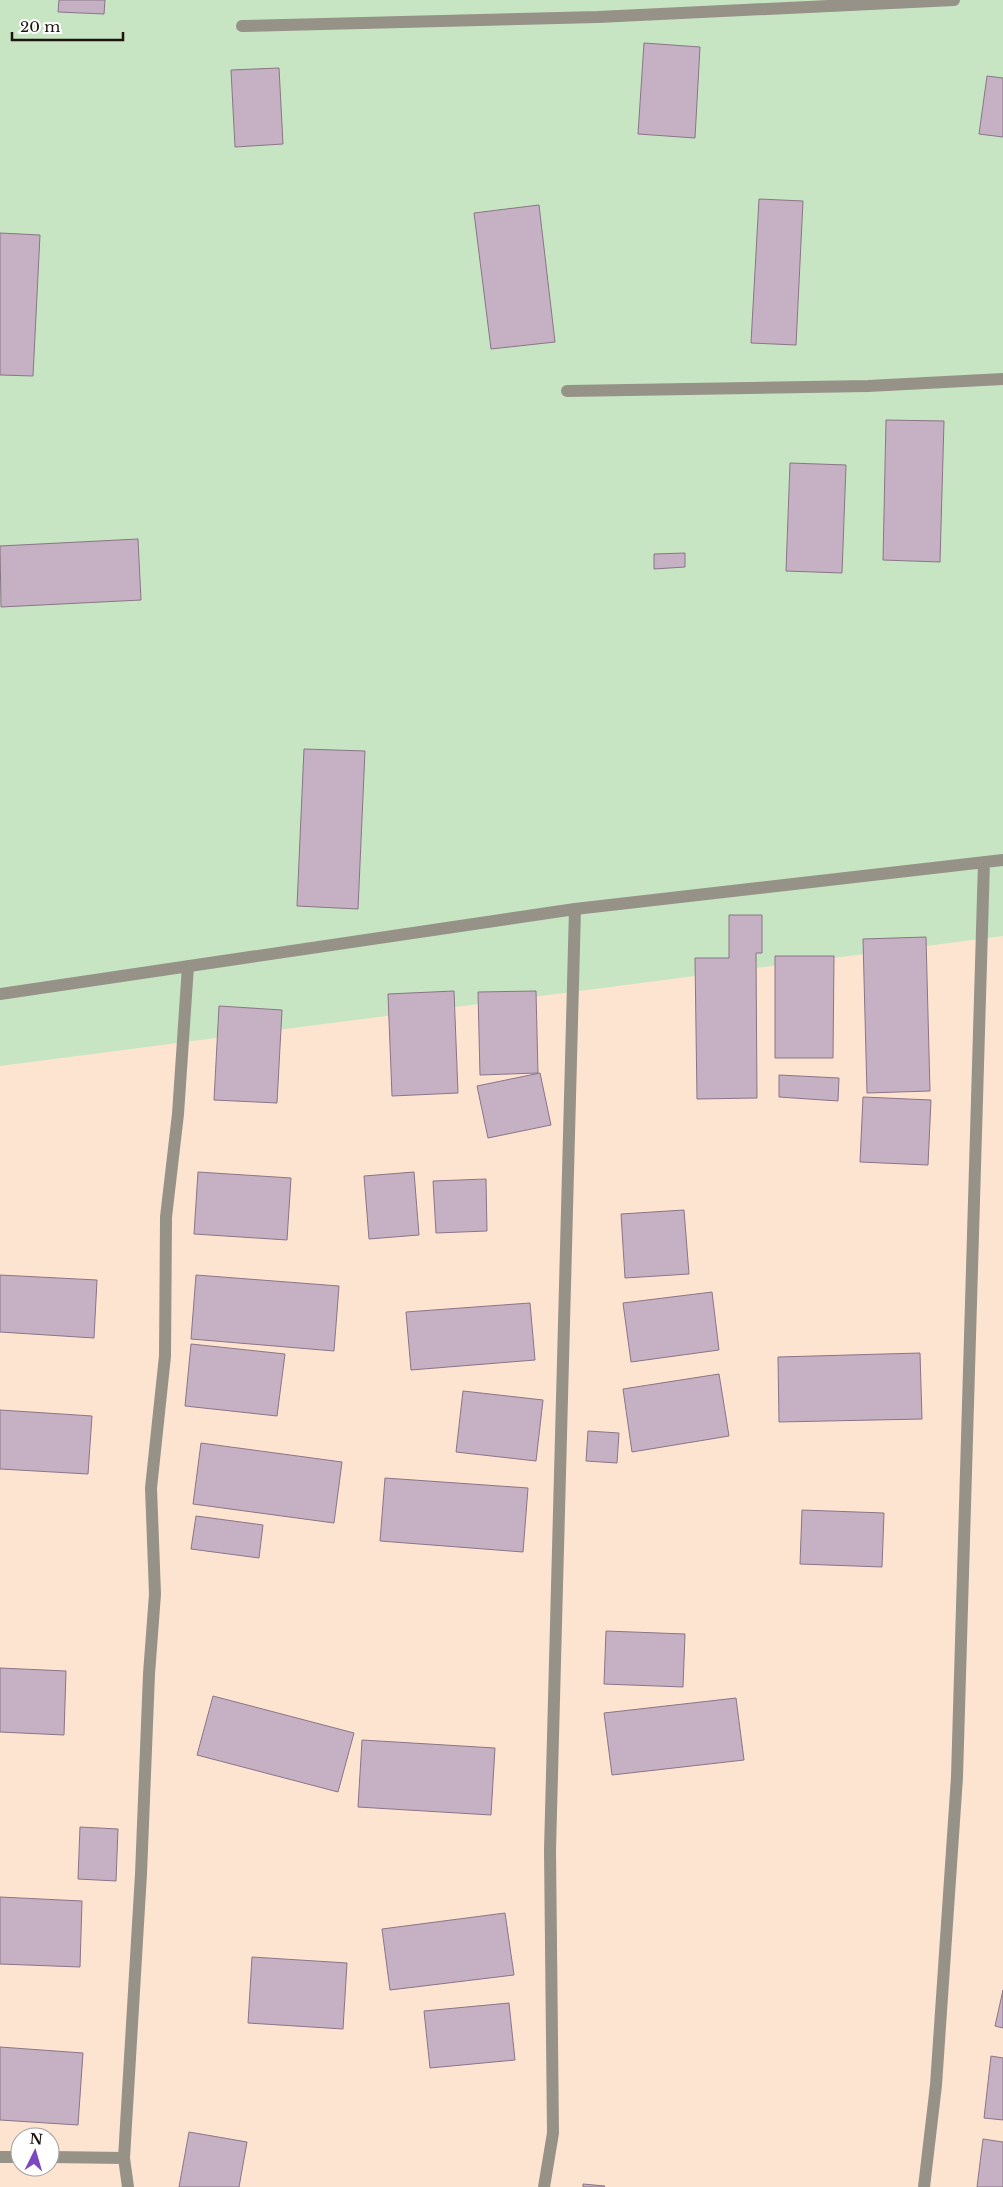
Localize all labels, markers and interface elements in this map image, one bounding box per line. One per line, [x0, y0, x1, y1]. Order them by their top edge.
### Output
scale bar [12, 10, 124, 42]
text: 20 m [20, 17, 60, 36]
north arrow [10, 2127, 60, 2177]
text: N [29, 2130, 43, 2149]

